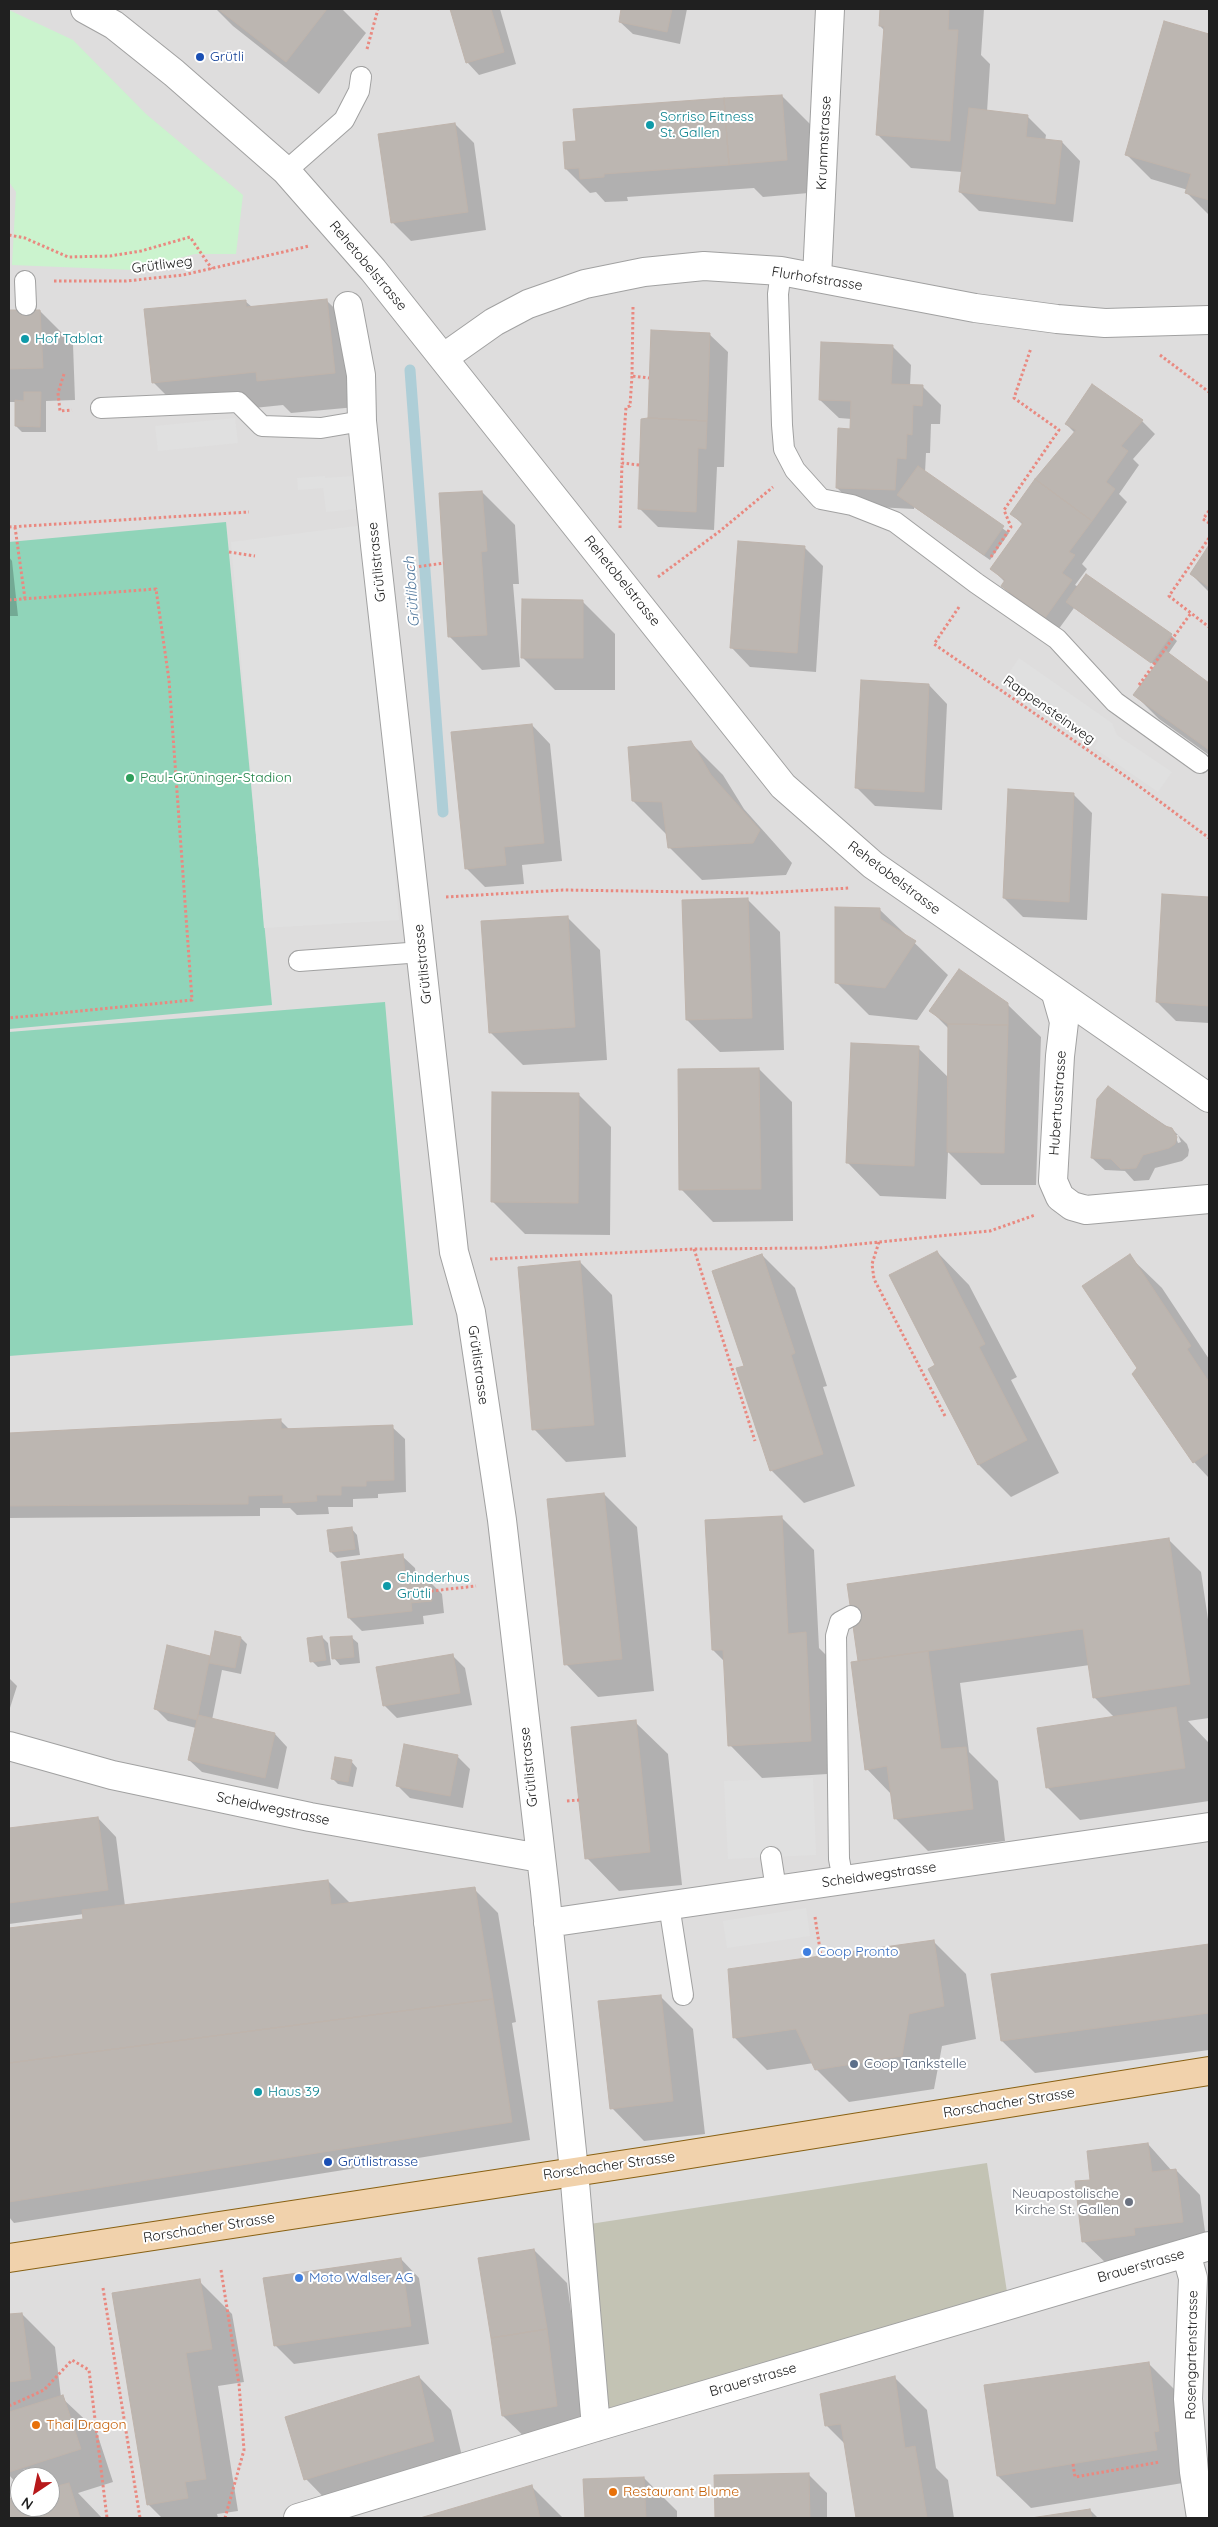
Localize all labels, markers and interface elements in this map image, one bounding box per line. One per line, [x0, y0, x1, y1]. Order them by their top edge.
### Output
place label: Grütli [210, 49, 244, 65]
marker: Grütli [194, 51, 206, 63]
street label: Krummstrasse [813, 95, 835, 191]
place label: Sorriso Fitness St. Gallen [660, 109, 754, 142]
marker: Sorriso Fitness St. Gallen [644, 119, 656, 131]
street label: Rehetobelstrasse [326, 218, 410, 314]
street label: Grütliweg [131, 253, 193, 277]
street label: Flurhofstrasse [770, 264, 864, 294]
place label: Hof Tablat [35, 331, 103, 347]
marker: Hof Tablat [19, 333, 31, 345]
street label: Grütlistrasse [364, 521, 390, 603]
street label: Rehetobelstrasse [580, 532, 664, 630]
water label: Grütlibach [401, 556, 423, 628]
street label: Rappensteinweg [1000, 672, 1098, 748]
place label: Paul-Grüninger-Stadion [140, 770, 292, 786]
marker: Paul-Grüninger-Stadion [124, 772, 136, 784]
street label: Rehetobelstrasse [844, 838, 944, 918]
street label: Grütlistrasse [410, 923, 436, 1005]
street label: Hubertusstrasse [1046, 1050, 1070, 1156]
street label: Grütlistrasse [464, 1324, 492, 1406]
place label: Chinderhus Grütli [397, 1570, 469, 1602]
marker: Chinderhus Grütli [381, 1580, 393, 1592]
street label: Grütlistrasse [516, 1726, 542, 1808]
street label: Scheidwegstrasse [215, 1789, 331, 1829]
street label: Scheidwegstrasse [821, 1859, 937, 1891]
place label: Coop Pronto [817, 1944, 898, 1960]
marker: Coop Pronto [801, 1946, 813, 1958]
place label: Coop Tankstelle [864, 2056, 967, 2072]
marker: Coop Tankstelle [848, 2058, 860, 2070]
place label: Haus 39 [268, 2084, 320, 2100]
street label: Rorschacher Strasse [942, 2084, 1076, 2122]
marker: Haus 39 [252, 2086, 264, 2098]
street label: Rorschacher Strasse [542, 2148, 676, 2184]
place label: Grütlistrasse [338, 2154, 418, 2170]
marker: Grütlistrasse [322, 2156, 334, 2168]
place label: Neuapostolische Kirche St. Gallen [1012, 2186, 1119, 2218]
marker: Neuapostolische Kirche St. Gallen [1123, 2196, 1135, 2208]
street label: Rorschacher Strasse [142, 2209, 276, 2247]
street label: Brauerstrasse [1095, 2246, 1187, 2286]
place label: Moto Walser AG [309, 2270, 413, 2286]
marker: Moto Walser AG [293, 2272, 305, 2284]
street label: Rosengartenstrasse [1182, 2290, 1202, 2420]
street label: Brauerstrasse [707, 2360, 799, 2400]
place label: Thai Dragon [46, 2417, 126, 2433]
marker: Thai Dragon [30, 2419, 42, 2431]
north arrow [10, 2467, 60, 2517]
place label: Restaurant Blume [623, 2484, 739, 2500]
marker: Restaurant Blume [607, 2486, 619, 2498]
text: N [18, 2493, 36, 2514]

